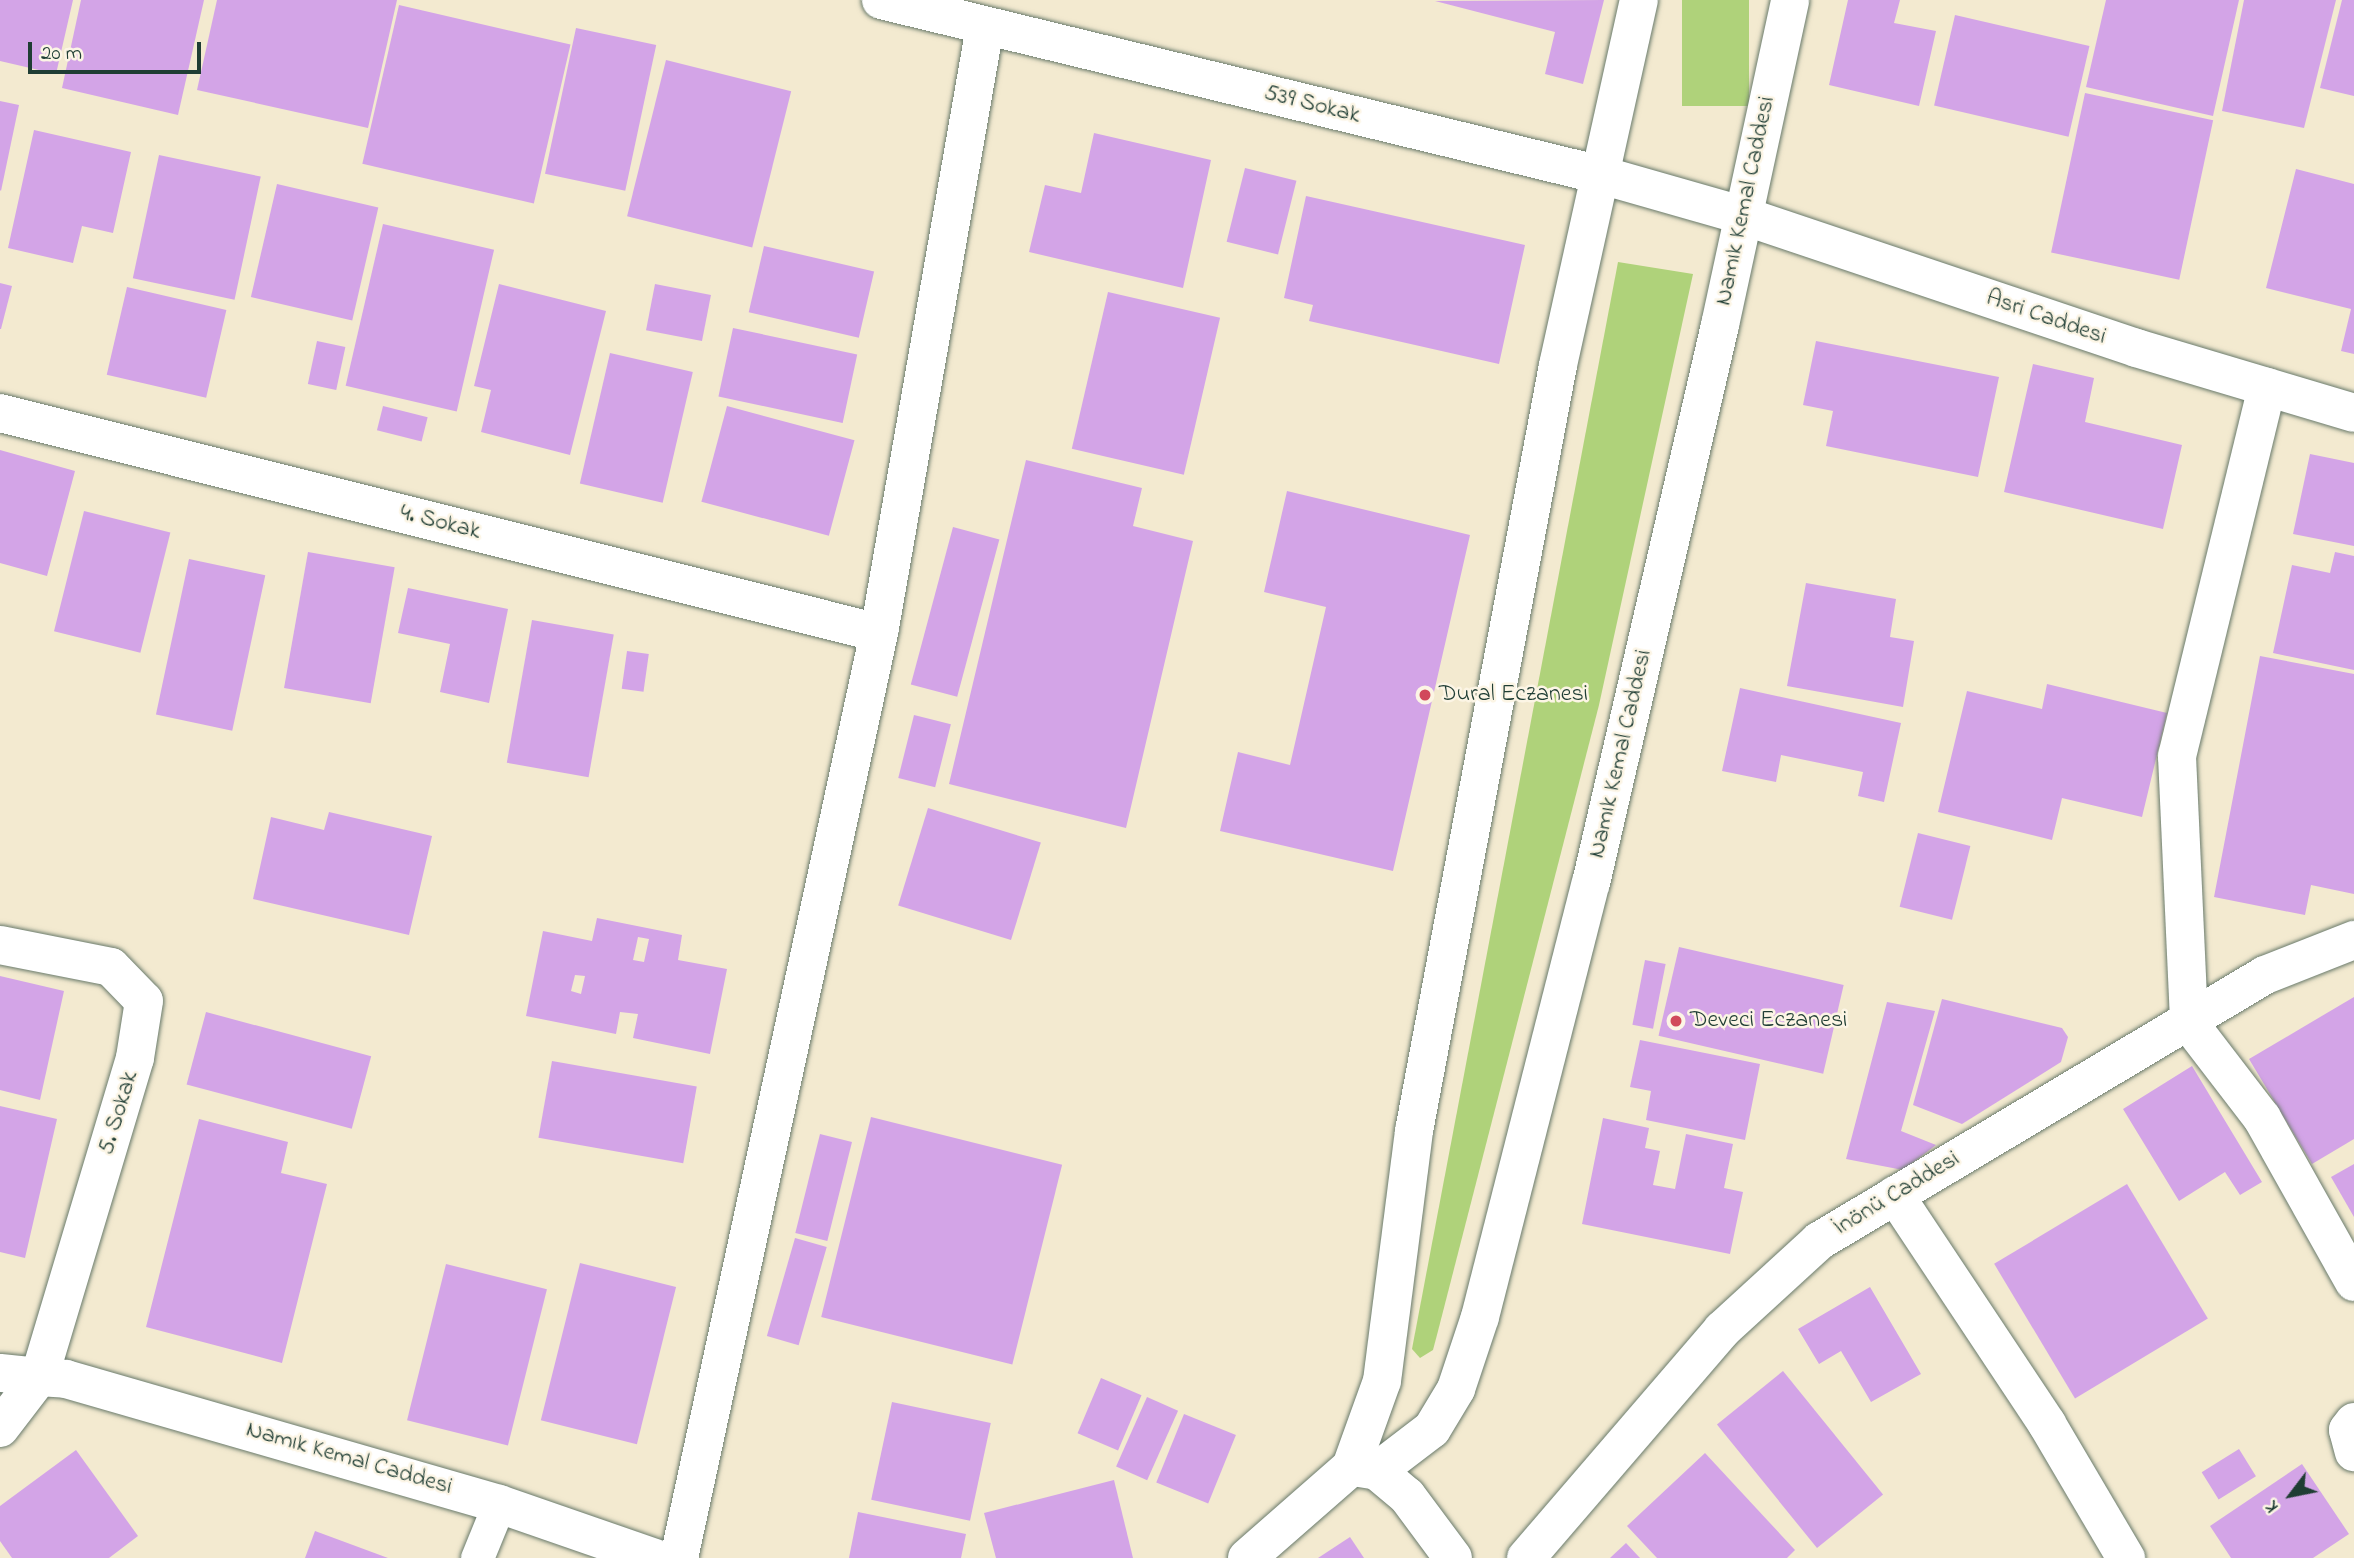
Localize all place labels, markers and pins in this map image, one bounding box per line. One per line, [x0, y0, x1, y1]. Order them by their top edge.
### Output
place label: Dural Eczanesi [1439, 681, 1588, 709]
marker: Dural Eczanesi [1417, 687, 1433, 703]
place label: Deveci Eczanesi [1690, 1007, 1847, 1035]
marker: Deveci Eczanesi [1668, 1013, 1684, 1029]

